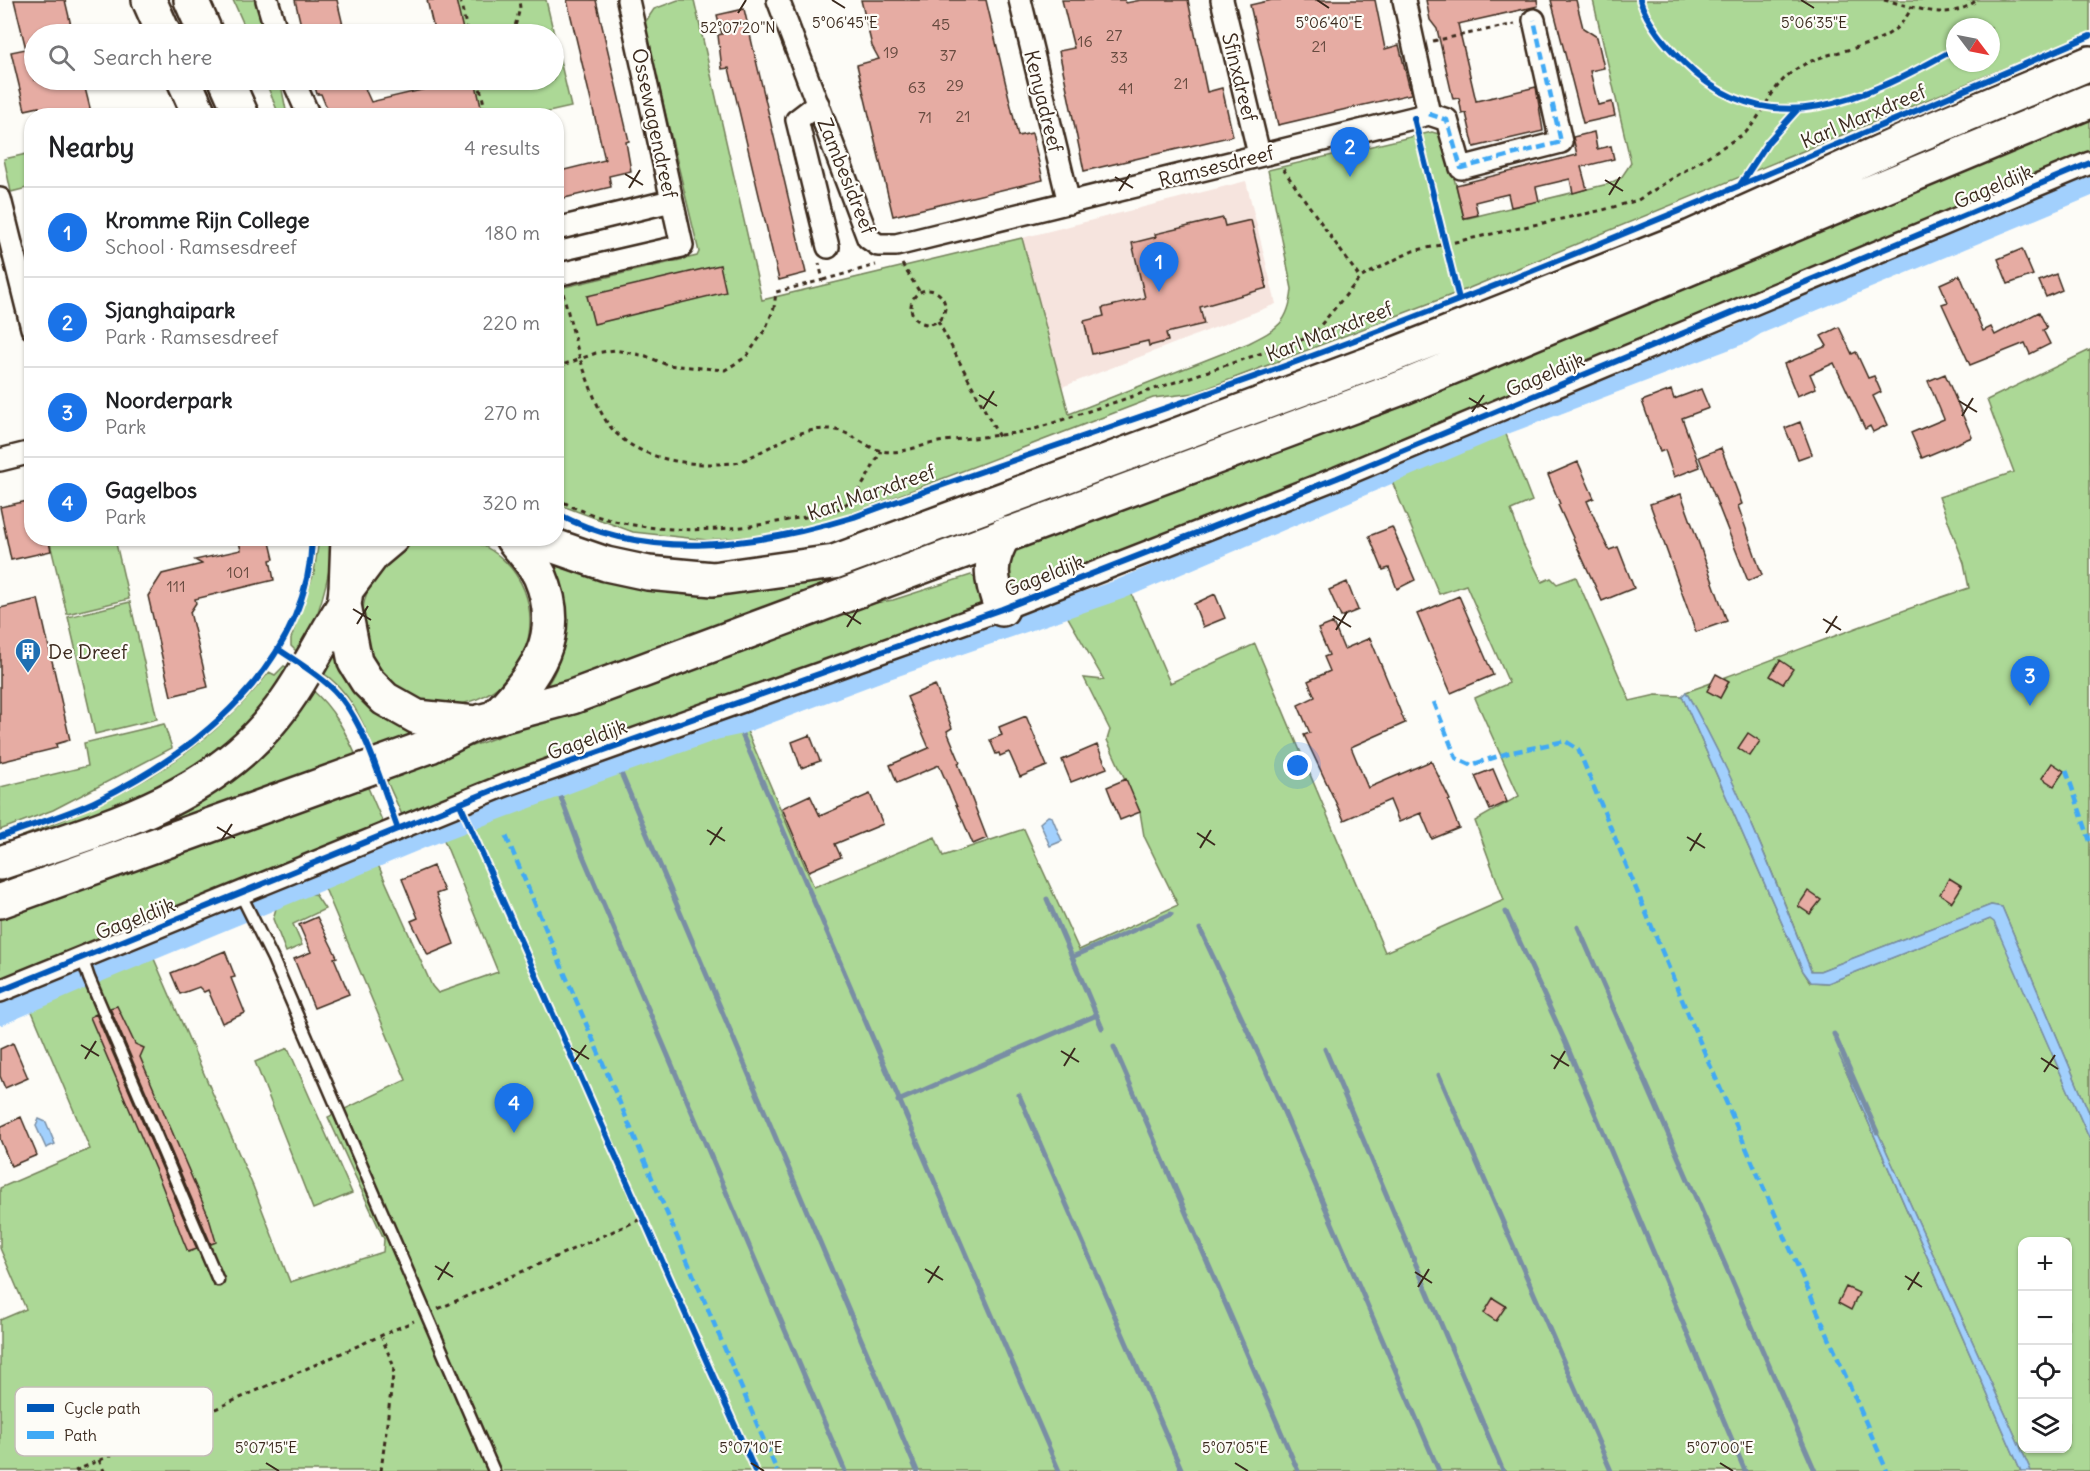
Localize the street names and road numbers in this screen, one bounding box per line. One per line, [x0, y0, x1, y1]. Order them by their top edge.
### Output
street label: Sfinxdreef [1217, 30, 1263, 124]
street label: Ossewagendreef [627, 46, 683, 201]
street label: Kenyadreef [1019, 47, 1069, 155]
street label: Karl Marxdreef [1797, 78, 1930, 154]
street label: Zambesidreef [812, 114, 882, 238]
street label: Ramsesdreef [1156, 139, 1277, 192]
street label: Gageldijk [1950, 158, 2036, 214]
street label: Karl Marxdreef [1262, 295, 1396, 367]
street label: Gageldijk [1502, 346, 1588, 402]
street label: Karl Marxdreef [804, 458, 939, 526]
street label: Gageldijk [1001, 548, 1087, 602]
street label: Gageldijk [544, 713, 630, 765]
street label: Gageldijk [92, 891, 178, 945]

